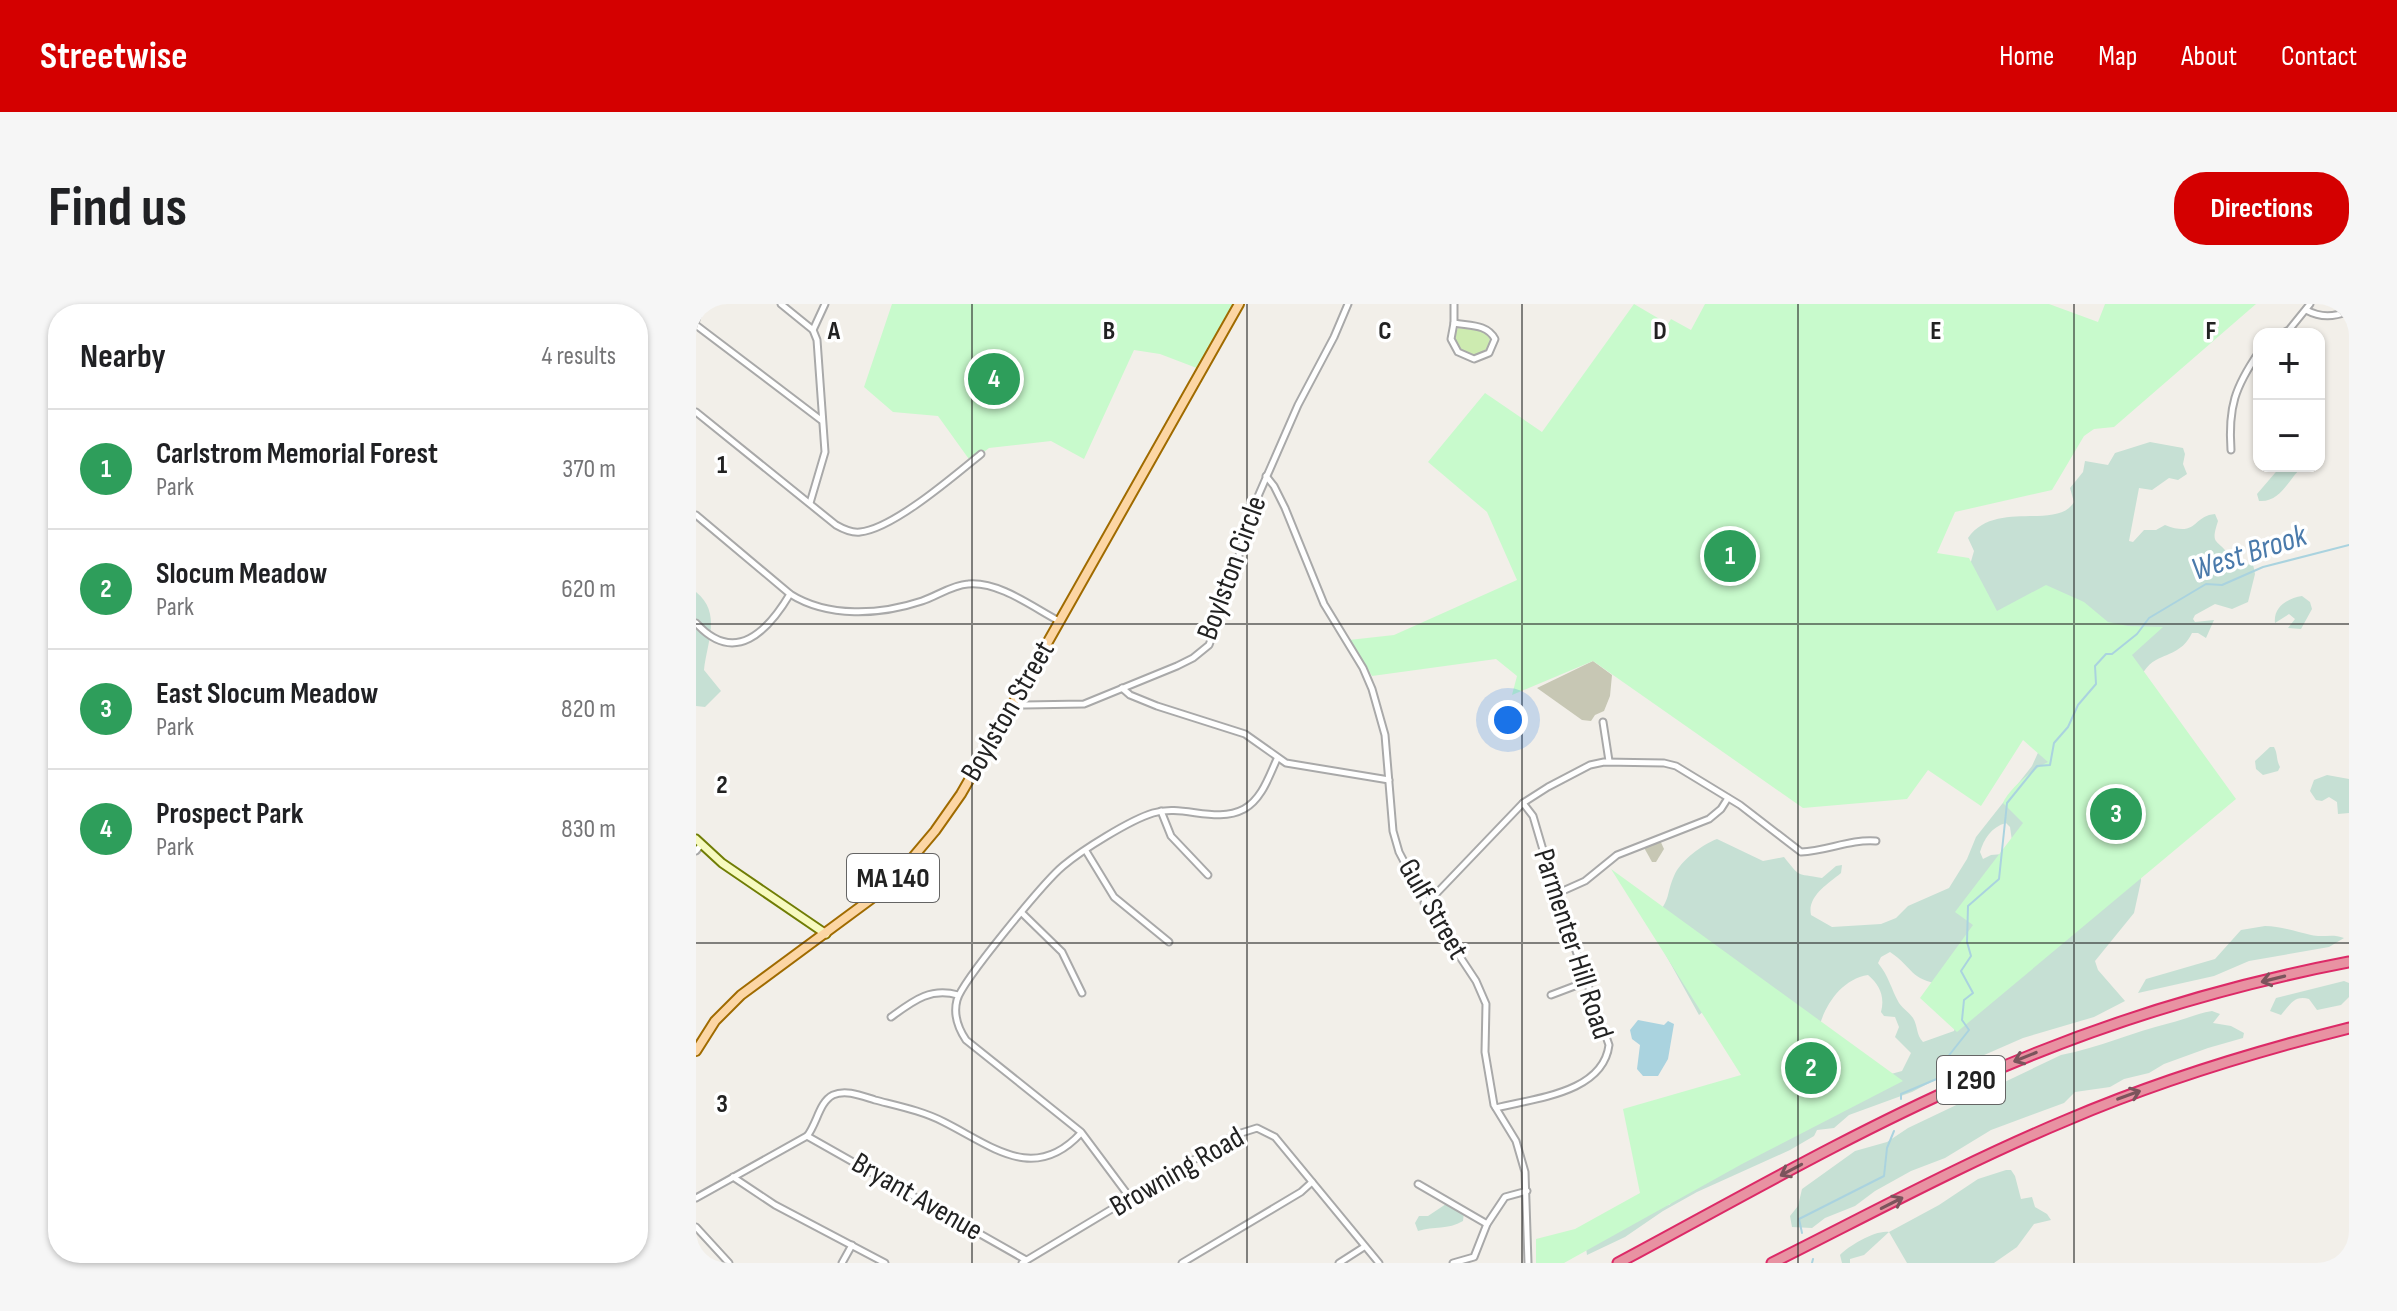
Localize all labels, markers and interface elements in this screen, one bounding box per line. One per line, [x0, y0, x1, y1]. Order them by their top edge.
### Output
text: Streetwise [40, 34, 188, 79]
text: Home [1999, 40, 2054, 73]
text: Map [2098, 40, 2137, 73]
text: About [2181, 40, 2237, 73]
text: Contact [2281, 40, 2357, 73]
button: Directions [2174, 172, 2349, 245]
text: Find us [48, 175, 187, 242]
text: A [827, 316, 841, 347]
text: B [1103, 316, 1115, 347]
text: C [1378, 316, 1392, 347]
text: D [1653, 316, 1667, 347]
text: E [1930, 316, 1942, 347]
text: F [2206, 316, 2217, 347]
map controls [2253, 328, 2325, 472]
button: + [2253, 328, 2325, 400]
text: Nearby [80, 336, 166, 377]
text: 4 results [541, 341, 616, 372]
pin: 4 [968, 349, 1020, 409]
button: − [2253, 400, 2325, 472]
text: Carlstrom Memorial Forest [156, 436, 438, 472]
text: 1 [717, 450, 727, 481]
text: 1 [101, 454, 111, 485]
text: 370 m [562, 454, 616, 485]
text: Park [156, 472, 194, 503]
street label: Boylston Circle [1189, 491, 1275, 645]
water label: West Brook [2187, 516, 2312, 590]
pin: 1 [1704, 526, 1756, 586]
text: Slocum Meadow [156, 556, 327, 592]
text: 2 [100, 574, 112, 605]
text: 620 m [561, 574, 616, 605]
text: Park [156, 592, 194, 623]
street label: Boylston Street [953, 635, 1063, 787]
text: East Slocum Meadow [156, 676, 378, 712]
text: 3 [100, 694, 112, 725]
text: 820 m [561, 694, 616, 725]
your location [1488, 700, 1528, 740]
text: Park [156, 712, 194, 743]
text: 2 [716, 770, 728, 801]
pin: 3 [2090, 784, 2142, 844]
text: Prospect Park [156, 796, 303, 832]
text: 4 [100, 814, 112, 845]
text: 830 m [561, 814, 616, 845]
text: Park [156, 832, 194, 863]
street label: Parmenter Hill Road [1525, 844, 1621, 1044]
street label: Gulf Street [1390, 852, 1476, 966]
road number: MA 140 [847, 854, 939, 902]
one-way arrow [2261, 972, 2286, 987]
pin: 2 [1785, 1038, 1837, 1098]
one-way arrow [2013, 1051, 2038, 1066]
road number: I 290 [1937, 1056, 2005, 1104]
one-way arrow [2116, 1087, 2141, 1102]
text: 3 [716, 1089, 728, 1120]
street label: Browning Road [1104, 1119, 1250, 1225]
street label: Bryant Avenue [845, 1145, 989, 1249]
one-way arrow [1780, 1163, 1804, 1178]
one-way arrow [1879, 1194, 1903, 1210]

